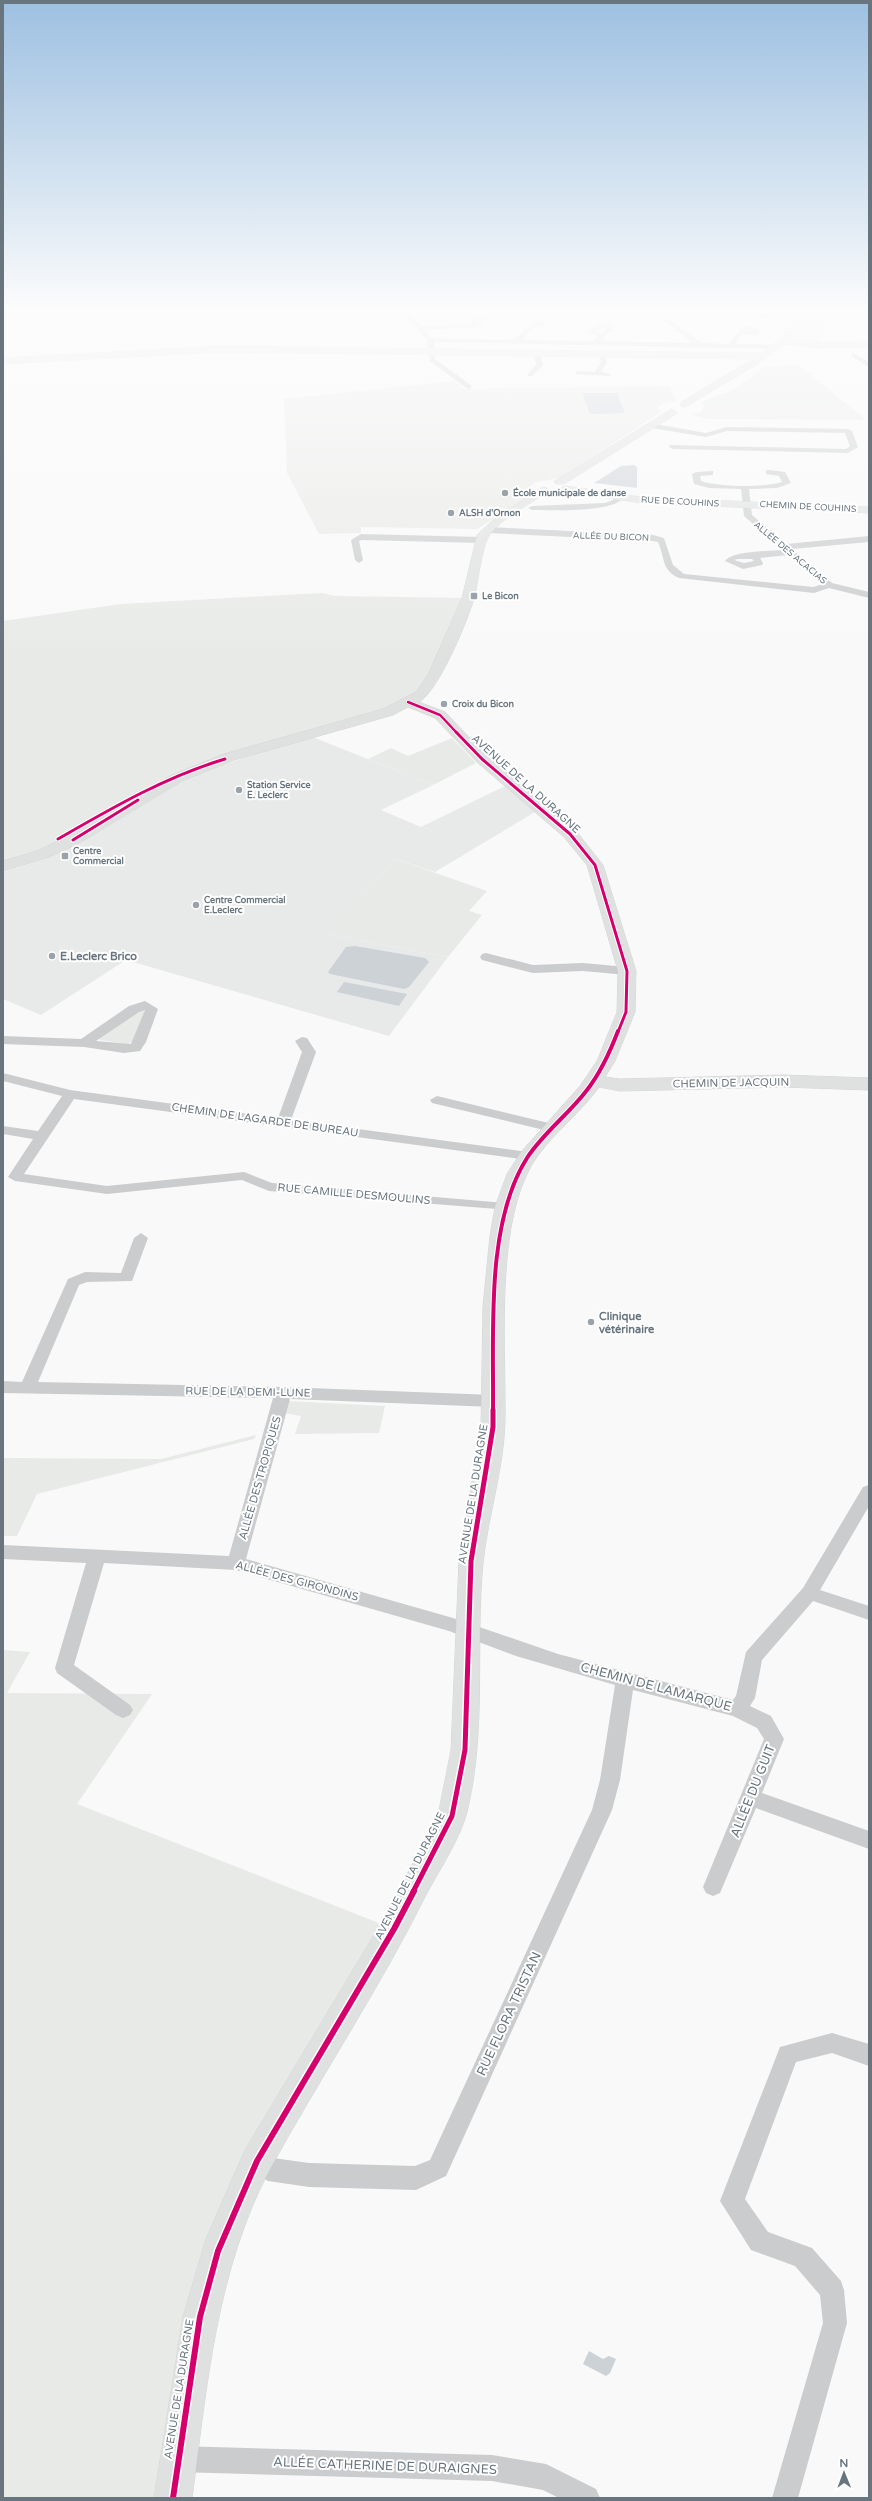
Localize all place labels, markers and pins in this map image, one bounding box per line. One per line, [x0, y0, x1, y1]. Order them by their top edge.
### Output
place label: École municipale de danse [513, 487, 626, 499]
marker: École municipale de danse [500, 488, 510, 498]
marker: ALSH d'Ornon [446, 508, 456, 518]
place label: ALSH d'Ornon [459, 508, 520, 519]
marker: Le Bicon [469, 591, 479, 601]
place label: Le Bicon [482, 591, 519, 602]
marker: Croix du Bicon [439, 699, 449, 709]
place label: Croix du Bicon [452, 699, 514, 710]
place label: Station Service E. Leclerc [247, 780, 311, 801]
marker: Station Service E. Leclerc [234, 785, 244, 795]
place label: Centre Commercial [73, 846, 124, 867]
marker: Centre Commercial [60, 851, 70, 861]
place label: Centre Commercial E.Leclerc [204, 895, 286, 916]
marker: Centre Commercial E.Leclerc [191, 900, 201, 910]
place label: E.Leclerc Brico [60, 950, 137, 963]
marker: E.Leclerc Brico [47, 951, 57, 961]
place label: Clinique vétérinaire [599, 1310, 655, 1336]
marker: Clinique vétérinaire [586, 1317, 596, 1327]

